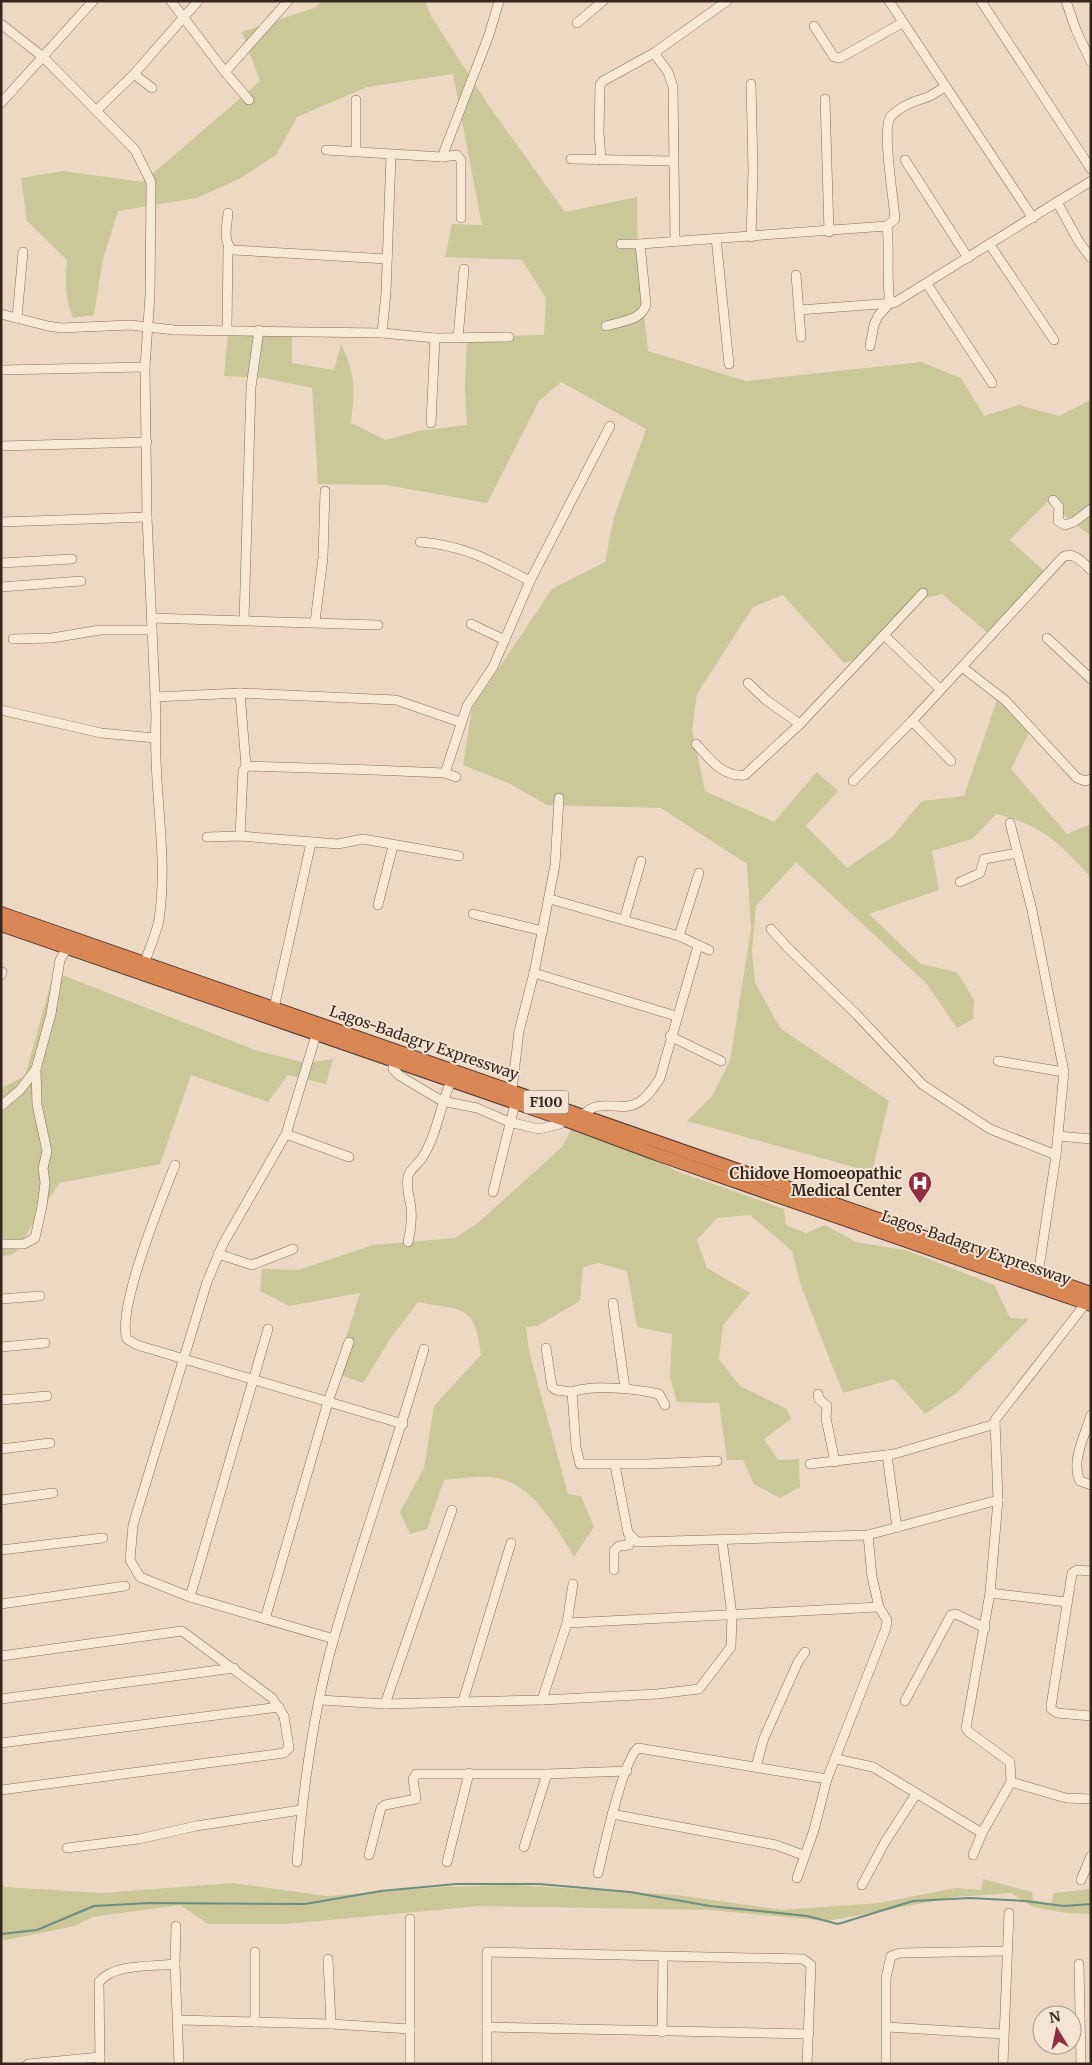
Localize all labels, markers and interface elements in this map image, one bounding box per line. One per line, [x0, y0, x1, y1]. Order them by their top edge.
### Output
street label: Lagos-Badagry Expressway [327, 1001, 522, 1084]
road number: F100 [524, 1090, 568, 1114]
place label: Chidove Homoeopathic Medical Center [730, 1164, 902, 1200]
hospital icon: Chidove Homoeopathic Medical Center [907, 1170, 933, 1204]
street label: Lagos-Badagry Expressway [879, 1206, 1074, 1289]
north arrow [1032, 2005, 1082, 2055]
text: N [1048, 2007, 1062, 2027]

